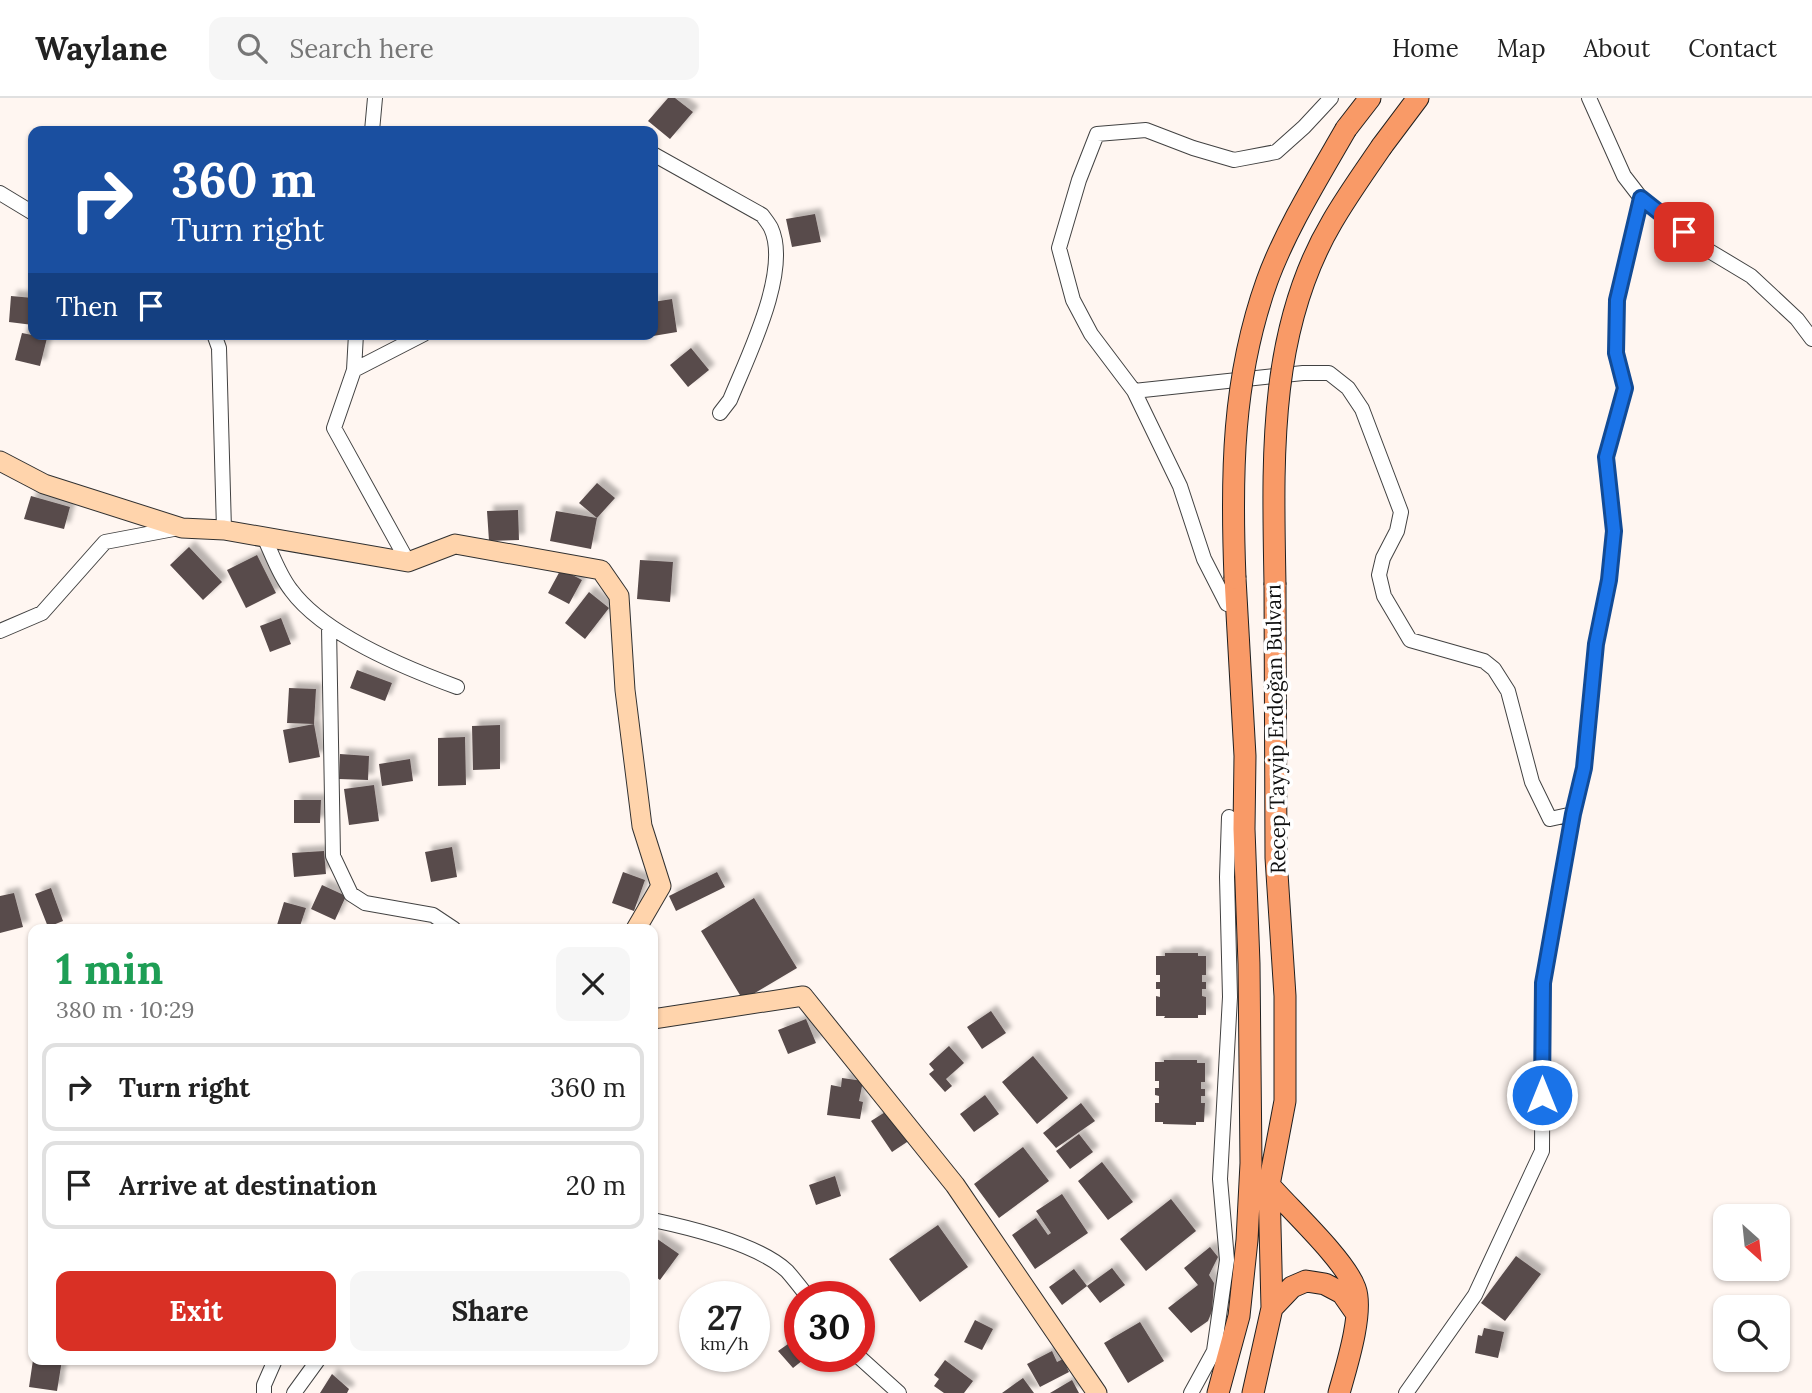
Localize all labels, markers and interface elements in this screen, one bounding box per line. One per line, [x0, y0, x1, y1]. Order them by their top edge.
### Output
search box [209, 17, 699, 80]
text: Waylane [35, 27, 167, 69]
icon: search [233, 29, 271, 67]
text: Search here [289, 32, 434, 65]
text: Home [1392, 33, 1459, 64]
text: Map [1497, 33, 1546, 64]
text: About [1584, 33, 1650, 64]
text: Contact [1688, 33, 1777, 64]
text: 360 m [171, 148, 316, 210]
icon: right [56, 154, 147, 245]
pin [1654, 202, 1714, 262]
text: Turn right [171, 209, 324, 250]
icon: arrive [1665, 213, 1703, 251]
icon: arrive [132, 287, 170, 325]
text: Then [56, 290, 118, 323]
street label: Recep Tayyip Erdoğan Bulvarı [1259, 584, 1292, 874]
text: 1 min [56, 942, 163, 996]
button: close [556, 947, 630, 1021]
text: 380 m · 10:29 [56, 995, 195, 1024]
position arrow [1505, 1058, 1579, 1132]
icon: right [60, 1068, 98, 1106]
text: Turn right [119, 1071, 250, 1104]
text: 360 m [550, 1071, 626, 1104]
icon: arrive [60, 1166, 98, 1204]
text: Arrive at destination [119, 1169, 377, 1202]
text: 20 m [566, 1169, 626, 1202]
north arrow [1713, 1204, 1790, 1281]
map controls [1713, 1204, 1790, 1372]
button: Exit [56, 1271, 336, 1351]
button: Share [350, 1271, 630, 1351]
speed limit sign: 30 [784, 1281, 875, 1372]
text: 27 [707, 1295, 742, 1340]
button: search [1713, 1295, 1790, 1372]
text: km/h [700, 1332, 749, 1355]

